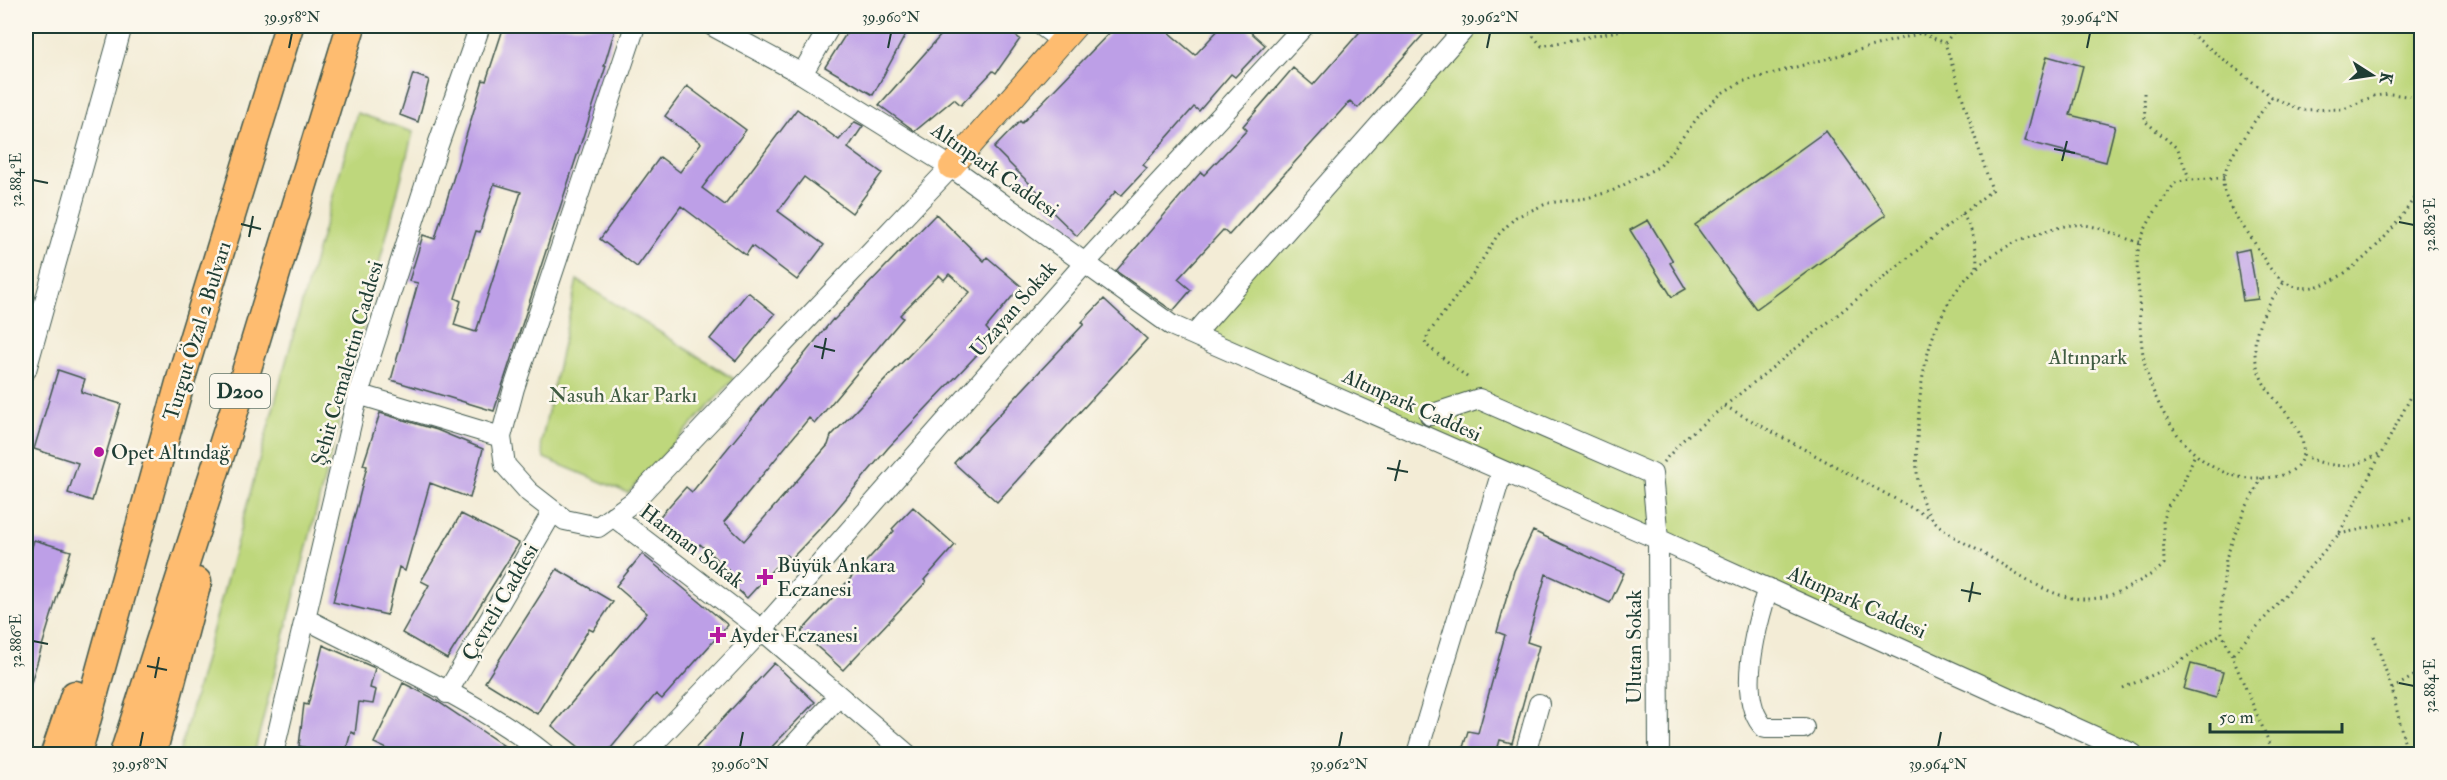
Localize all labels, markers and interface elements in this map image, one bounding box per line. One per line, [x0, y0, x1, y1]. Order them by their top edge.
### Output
text: 39.958°N [264, 8, 321, 27]
text: 39.960°N [862, 8, 921, 27]
text: 39.962°N [1461, 8, 1520, 27]
text: 39.964°N [2061, 8, 2120, 27]
north arrow [2342, 45, 2402, 105]
text: K [2375, 70, 2397, 86]
street label: Altınpark Caddesi [925, 116, 1064, 225]
text: 32.884°E [7, 153, 26, 207]
text: 32.882°E [2421, 198, 2440, 252]
street label: Turgut Özal 2 Bulvarı [157, 238, 238, 424]
street label: Uzayan Sokak [964, 256, 1063, 363]
street label: Şehit Cemalettin Caddesi [305, 257, 390, 469]
park label: Altınpark [2048, 344, 2127, 371]
street label: Altınpark Caddesi [1337, 362, 1486, 448]
road number: D200 [210, 374, 270, 408]
park label: Nasuh Akar Parkı [549, 382, 698, 409]
place label: Opet Altındağ [111, 439, 230, 466]
marker: Opet Altındağ [92, 445, 106, 459]
street label: Harman Sokak [634, 498, 749, 595]
street label: Çevreli Caddesi [456, 538, 545, 666]
place label: Büyük Ankara Eczanesi [777, 552, 896, 603]
street label: Altınpark Caddesi [1782, 559, 1931, 645]
marker: Büyük Ankara Eczanesi [758, 570, 772, 584]
street label: Ulutan Sokak [1621, 590, 1648, 704]
text: 32.886°E [7, 614, 26, 668]
place label: Ayder Eczanesi [729, 622, 858, 649]
marker: Ayder Eczanesi [711, 628, 725, 642]
text: 32.884°E [2421, 659, 2440, 713]
scale bar [2210, 696, 2342, 734]
text: 50 m [2219, 706, 2254, 729]
text: 39.958°N [112, 755, 169, 774]
text: 39.960°N [711, 755, 770, 774]
text: 39.962°N [1310, 755, 1369, 774]
text: 39.964°N [1909, 755, 1968, 774]

